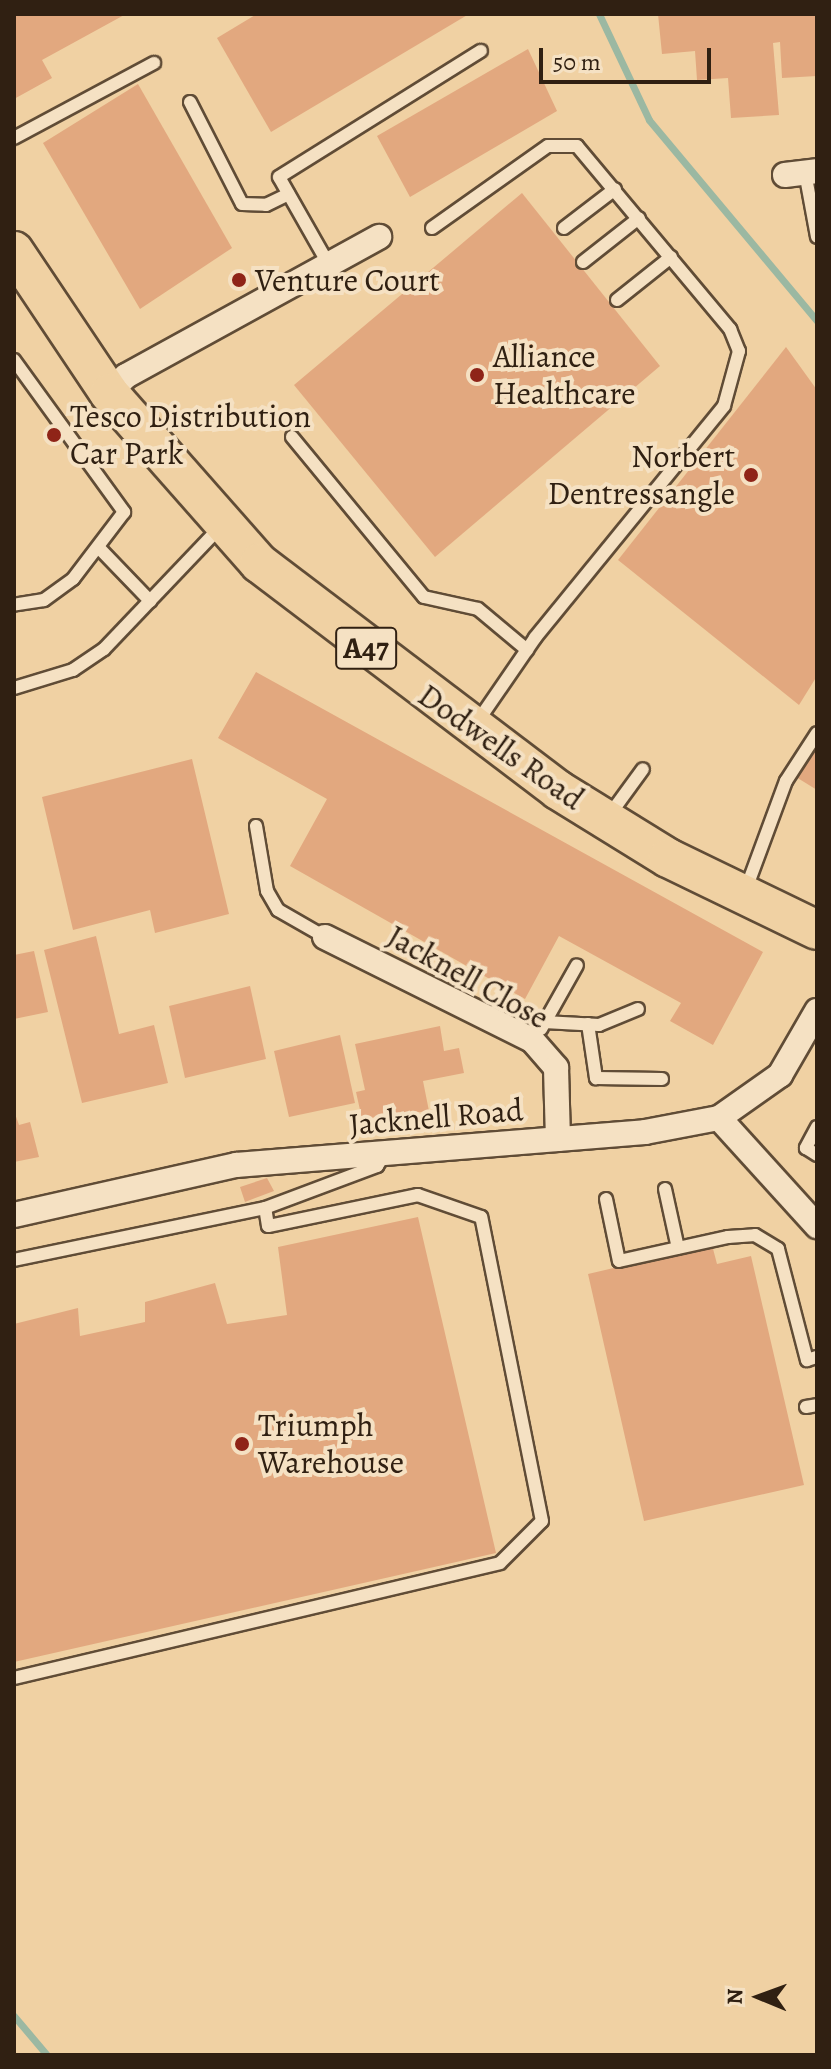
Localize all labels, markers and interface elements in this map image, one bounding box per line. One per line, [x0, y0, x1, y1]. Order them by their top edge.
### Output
scale bar [543, 32, 715, 82]
text: 50 m [553, 46, 601, 78]
place label: Venture Court [255, 261, 440, 299]
marker: Venture Court [230, 271, 248, 289]
place label: Alliance Healthcare [493, 338, 636, 413]
marker: Alliance Healthcare [468, 366, 486, 384]
place label: Tesco Distribution Car Park [70, 398, 311, 473]
marker: Tesco Distribution Car Park [45, 426, 63, 444]
place label: Norbert Dentressangle [547, 438, 735, 513]
marker: Norbert Dentressangle [742, 466, 760, 484]
road number: A47 [334, 622, 398, 674]
street label: Dodwells Road [411, 676, 591, 818]
street label: Jacknell Close [381, 917, 555, 1037]
street label: Jacknell Road [347, 1090, 525, 1144]
place label: Triumph Warehouse [258, 1407, 404, 1482]
marker: Triumph Warehouse [233, 1435, 251, 1453]
north arrow [719, 1957, 799, 2037]
text: N [720, 1988, 750, 2005]

